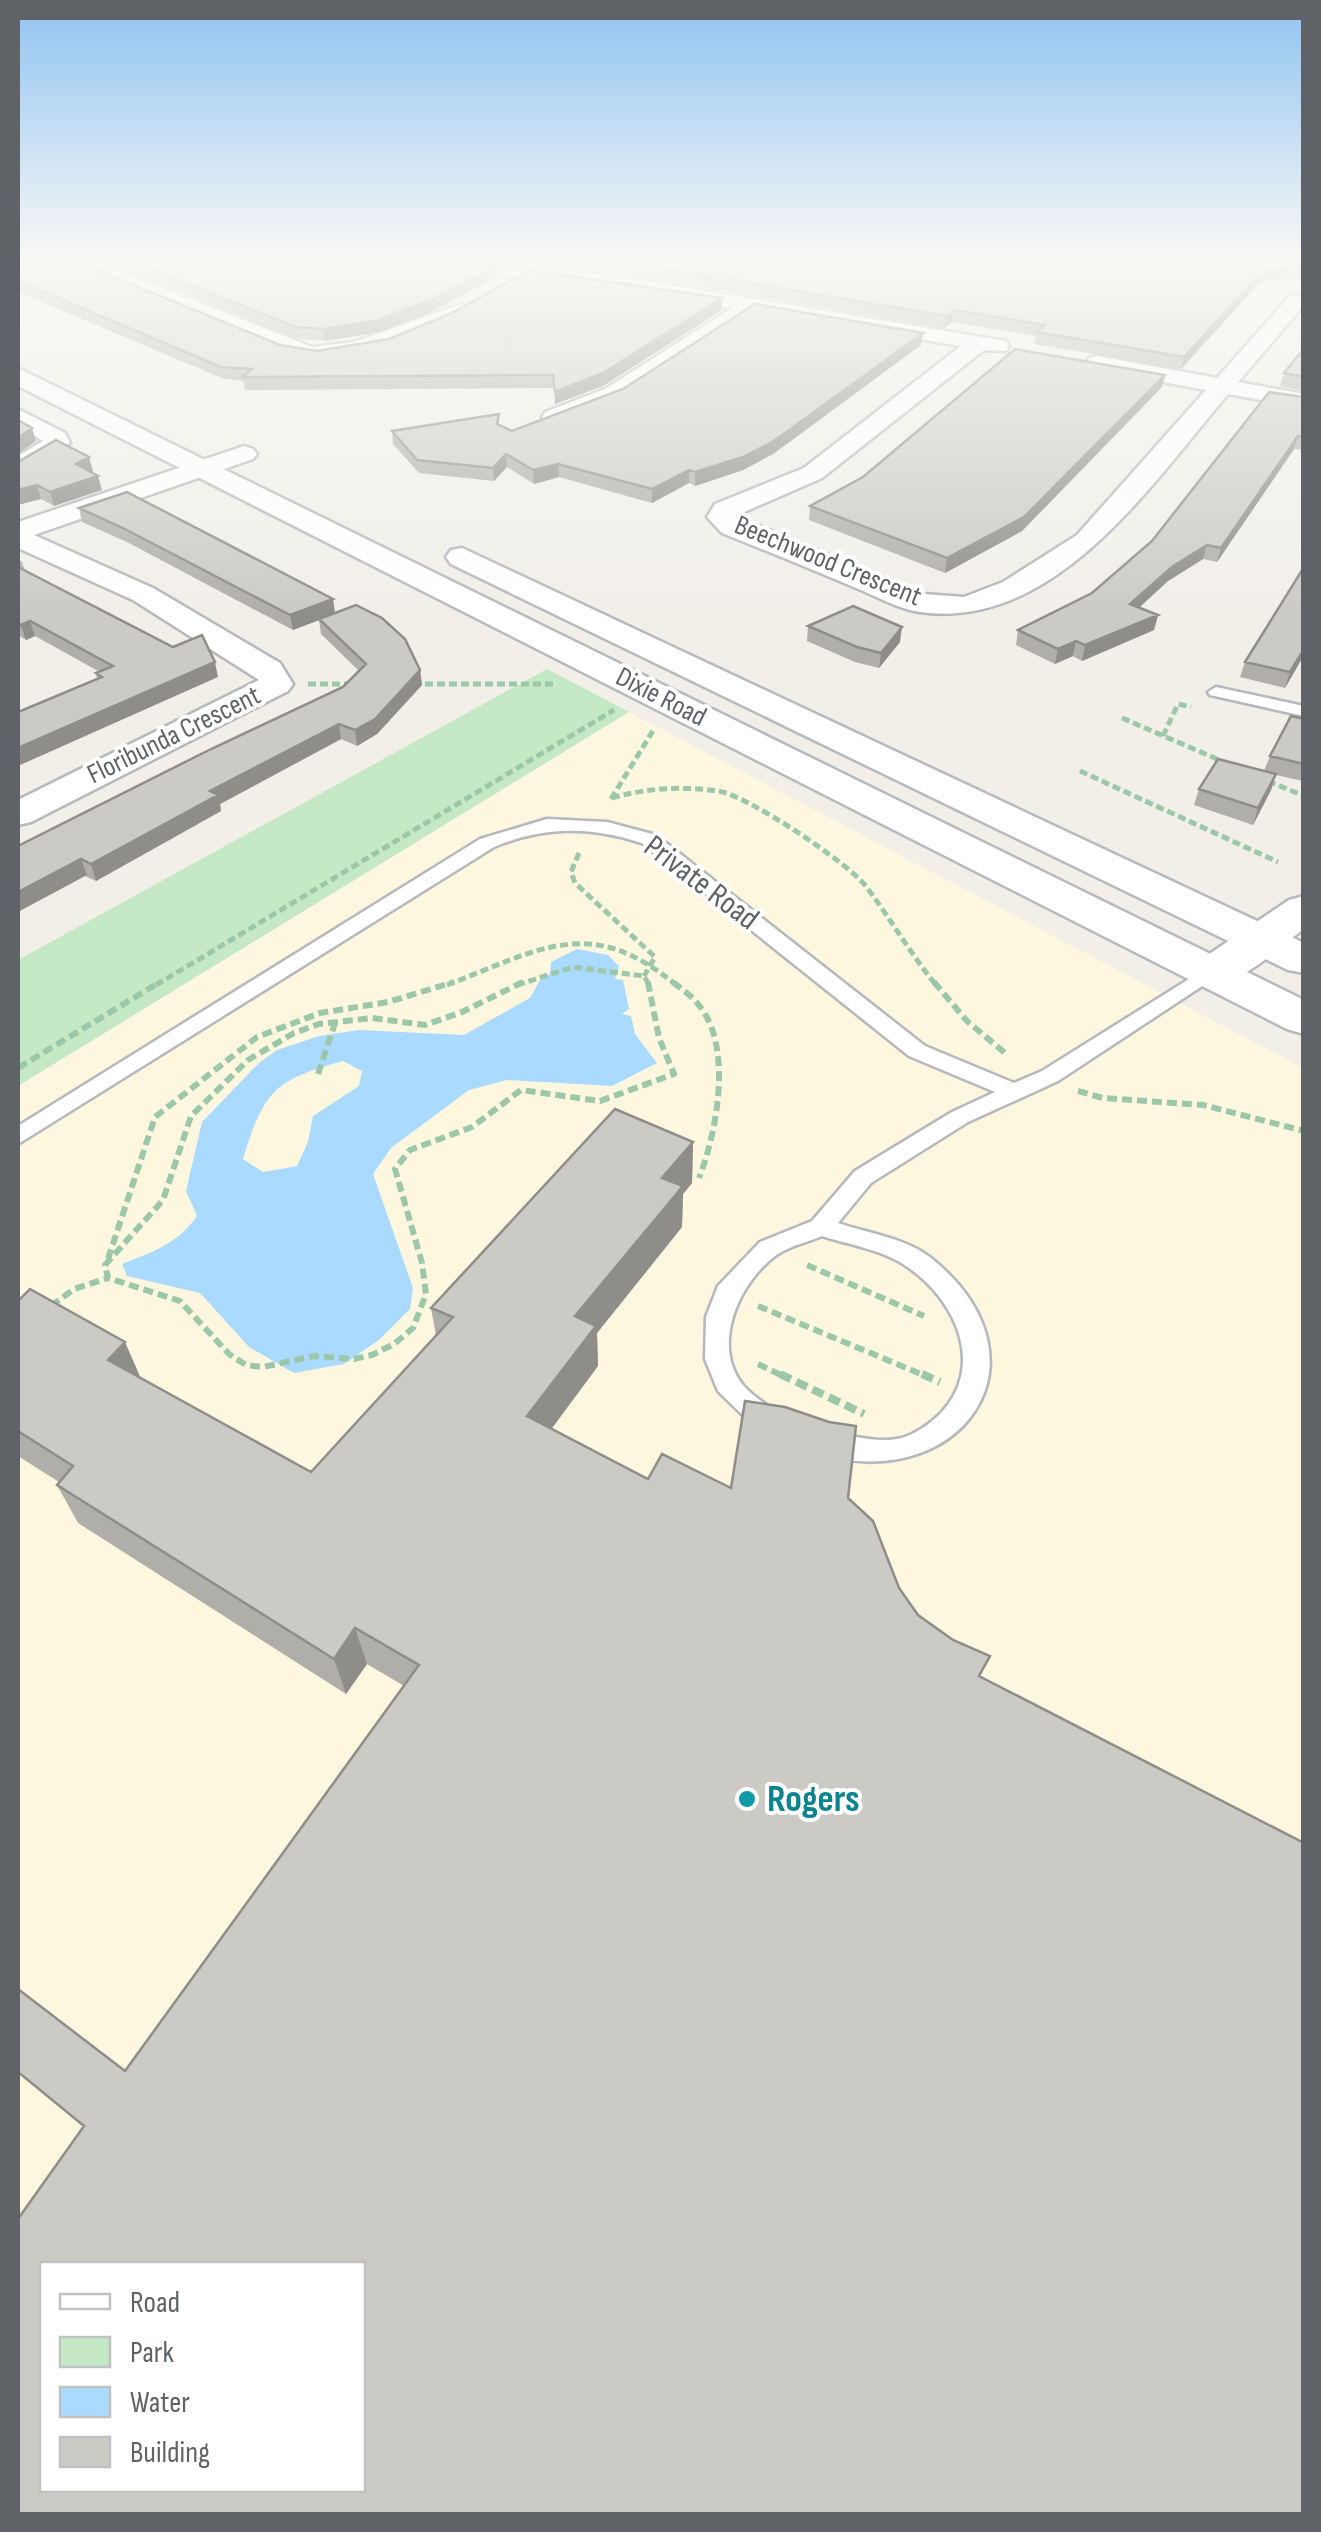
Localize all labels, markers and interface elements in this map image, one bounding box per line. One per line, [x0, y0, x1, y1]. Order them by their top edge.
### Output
street label: Beechwood Crescent [730, 509, 926, 613]
street label: Dixie Road [610, 660, 712, 734]
street label: Floribunda Crescent [82, 679, 266, 791]
street label: Private Road [636, 827, 766, 939]
place label: Rogers [767, 1777, 860, 1822]
marker: Rogers [736, 1788, 758, 1810]
legend [40, 2262, 365, 2492]
text: Road [130, 2285, 180, 2321]
text: Park [130, 2335, 174, 2371]
text: Water [130, 2385, 190, 2421]
text: Building [130, 2435, 210, 2471]

